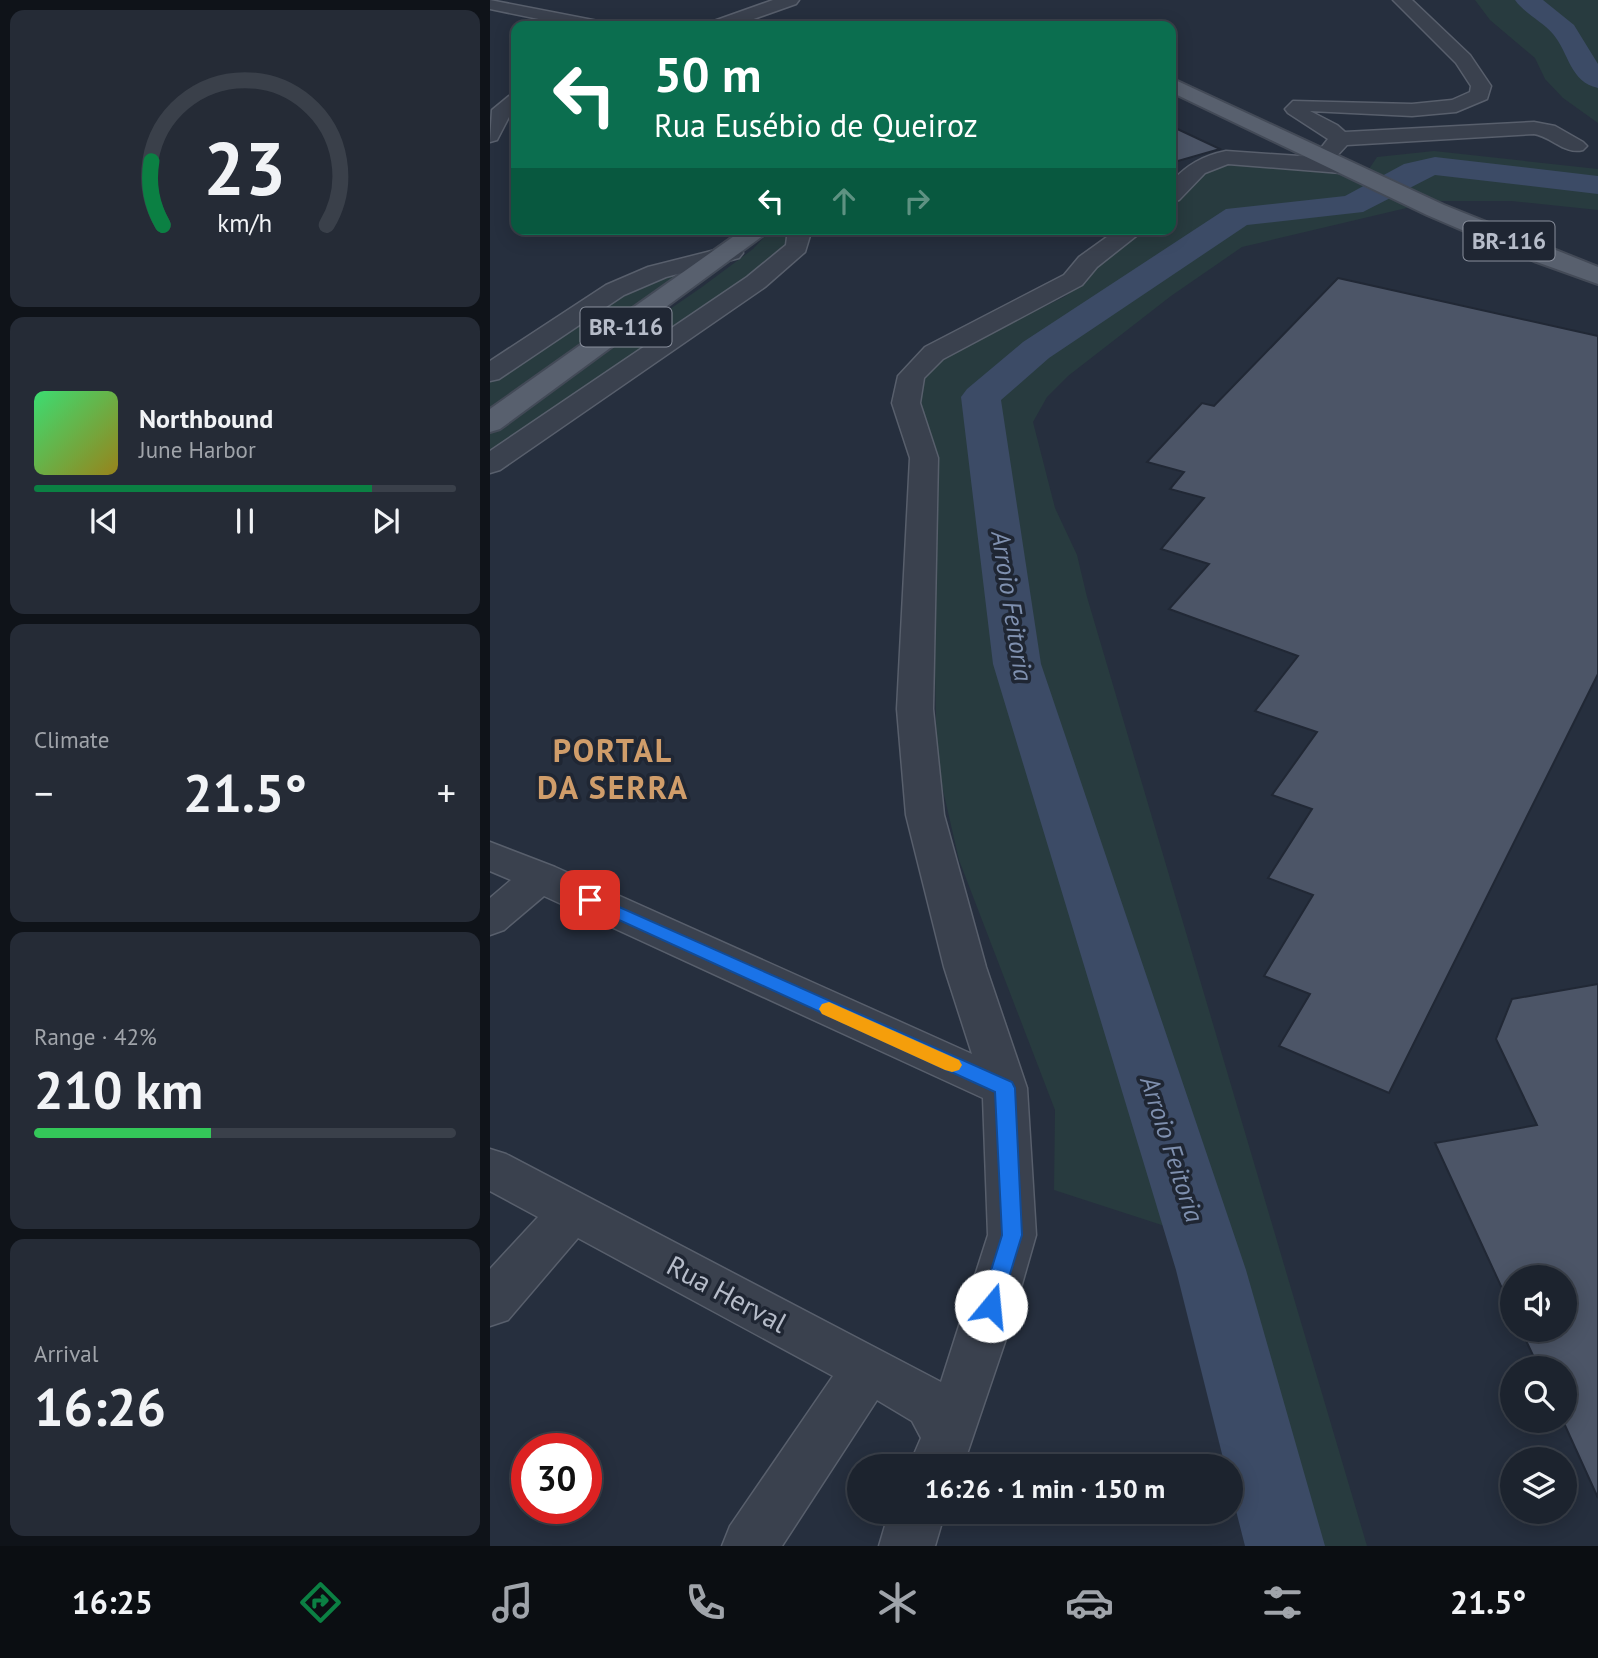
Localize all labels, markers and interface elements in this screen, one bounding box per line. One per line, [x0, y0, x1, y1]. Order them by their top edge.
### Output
text: 50 m [654, 42, 761, 106]
icon: left [539, 49, 630, 140]
text: Rua Eusébio de Queiroz [654, 104, 978, 146]
text: 23 [204, 121, 286, 215]
icon: left [752, 182, 790, 220]
icon: ahead [825, 182, 863, 220]
icon: right [898, 182, 936, 220]
text: km/h [218, 206, 272, 238]
road number: BR-116 [1464, 222, 1554, 260]
road number: BR-116 [580, 308, 672, 346]
text: Northbound [139, 402, 273, 435]
text: June Harbor [139, 435, 256, 464]
icon: previous [85, 502, 123, 540]
icon: pause [226, 502, 264, 540]
icon: next [367, 502, 405, 540]
water label: Arroio Feitoria [984, 528, 1041, 684]
text: Climate [34, 725, 109, 754]
district label: PORTAL DA SERRA [537, 729, 689, 808]
text: 21.5° [183, 759, 307, 826]
text: − [34, 768, 53, 817]
text: + [437, 768, 456, 817]
pin [560, 870, 620, 930]
icon: arrive [571, 881, 609, 919]
text: Range · 42% [34, 1022, 157, 1051]
text: 210 km [34, 1056, 203, 1123]
water label: Arroio Feitoria [1133, 1071, 1212, 1226]
street label: Rua Herval [661, 1246, 794, 1341]
map controls [1500, 1265, 1577, 1524]
button: sound [1500, 1265, 1577, 1342]
position arrow [954, 1269, 1028, 1343]
text: Arrival [34, 1339, 98, 1368]
button: search [1500, 1356, 1577, 1433]
text: 16:26 [34, 1373, 166, 1440]
speed limit sign: 30 [511, 1433, 602, 1524]
button: layers [1500, 1447, 1577, 1524]
text: 16:26 · 1 min · 150 m [925, 1472, 1165, 1505]
icon: directions [296, 1578, 345, 1627]
icon: music [488, 1578, 537, 1627]
icon: phone [681, 1578, 730, 1627]
icon: climate [873, 1578, 922, 1627]
icon: car [1065, 1578, 1114, 1627]
icon: filters [1258, 1578, 1307, 1627]
text: 16:25 [72, 1581, 153, 1623]
text: 21.5° [1450, 1581, 1526, 1623]

